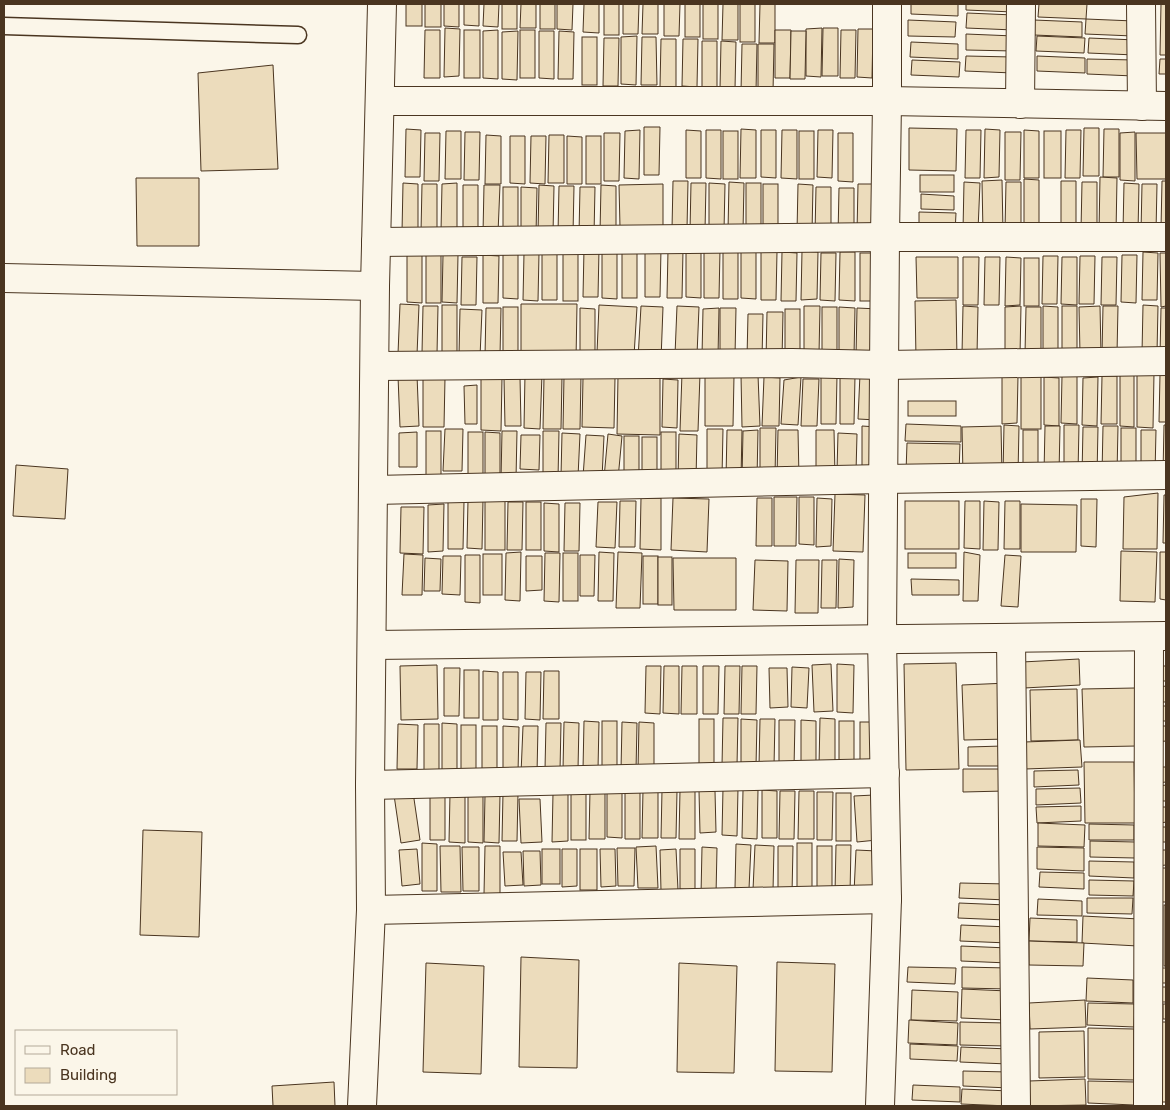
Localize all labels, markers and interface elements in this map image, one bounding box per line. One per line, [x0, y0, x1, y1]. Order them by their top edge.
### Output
legend [15, 1030, 178, 1095]
text: Road [60, 1041, 96, 1059]
text: Building [60, 1066, 117, 1084]

